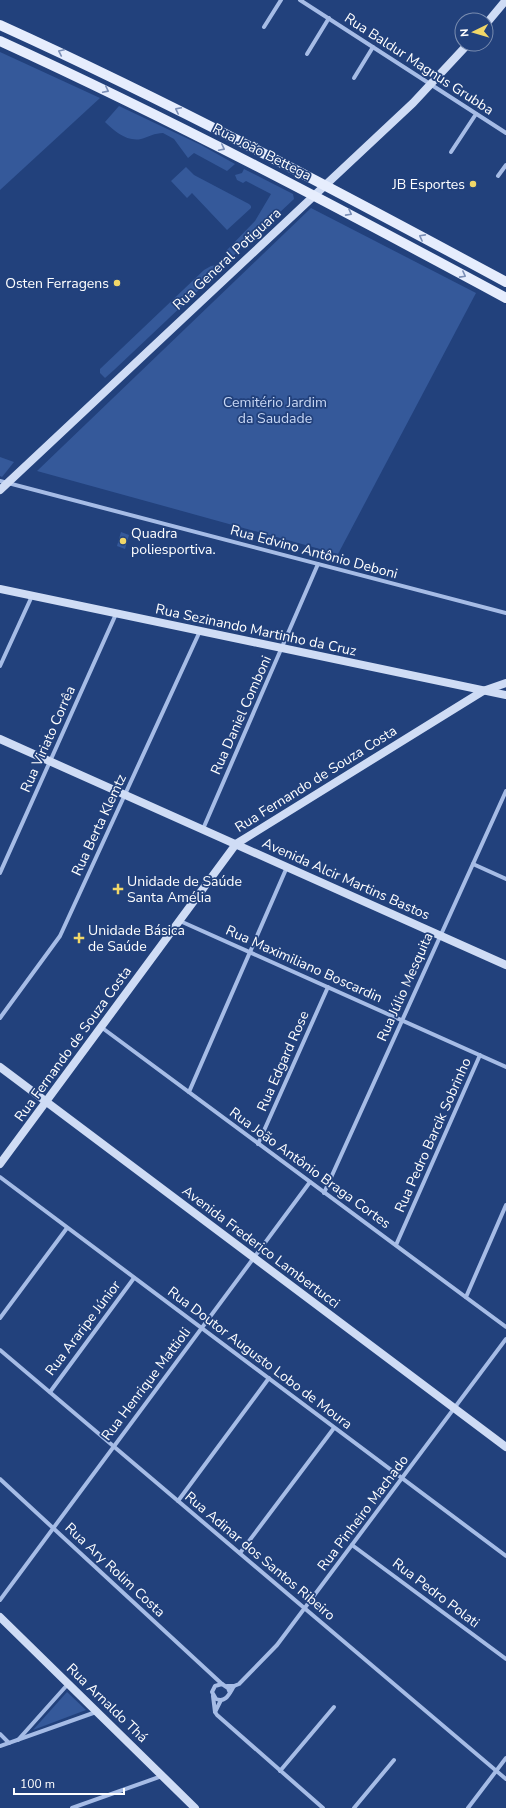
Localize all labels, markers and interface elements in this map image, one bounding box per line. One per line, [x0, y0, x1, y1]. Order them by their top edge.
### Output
street label: Rua Baldur Magnus Grubba [341, 9, 497, 119]
north arrow [454, 12, 494, 52]
text: N [457, 28, 472, 38]
one-way arrow [57, 49, 65, 57]
one-way arrow [101, 85, 109, 93]
one-way arrow [175, 107, 183, 115]
street label: Rua João Bettega [209, 119, 315, 185]
one-way arrow [218, 143, 225, 151]
place label: JB Esportes [391, 175, 465, 194]
marker: JB Esportes [468, 179, 478, 189]
street label: Rua General Potiguara [169, 204, 285, 314]
one-way arrow [345, 208, 352, 216]
one-way arrow [419, 234, 427, 241]
one-way arrow [459, 270, 466, 278]
place label: Osten Ferragens [5, 274, 109, 293]
marker: Osten Ferragens [112, 278, 122, 288]
park label: Cemitério Jardim da Saudade [223, 393, 327, 428]
street label: Rua Edvino Antônio Deboni [228, 520, 400, 584]
place label: Quadra poliesportiva. [131, 524, 216, 559]
marker: Quadra poliesportiva. [118, 536, 128, 546]
street label: Rua Sezinando Martinho da Cruz [154, 599, 359, 661]
street label: Rua Daniel Comboni [206, 653, 276, 777]
street label: Rua Viriato Corrêa [16, 683, 80, 795]
street label: Rua Fernando de Souza Costa [231, 721, 401, 837]
street label: Rua Berta Klemtz [67, 771, 131, 879]
street label: Avenida Alcir Martins Bastos [259, 833, 433, 925]
place label: Unidade de Saúde Santa Amélia [127, 872, 242, 907]
marker: Unidade de Saúde Santa Amélia [112, 883, 124, 895]
place label: Unidade Básica de Saúde [88, 921, 185, 956]
street label: Rua Maximiliano Boscardin [223, 921, 385, 1007]
street label: Rua Júlio Mesquita [372, 930, 438, 1044]
marker: Unidade Básica de Saúde [73, 932, 85, 944]
street label: Rua Fernando de Souza Costa [10, 963, 136, 1125]
street label: Rua Edgard Rose [252, 1008, 314, 1114]
street label: Rua Pedro Barcik Sobrinho [390, 1055, 476, 1215]
street label: Rua João Antônio Braga Cortes [226, 1103, 395, 1233]
street label: Avenida Frederico Lambertucci [178, 1181, 344, 1313]
street label: Rua Araripe Júnior [41, 1276, 125, 1380]
street label: Rua Doutor Augusto Lobo de Moura [164, 1282, 356, 1434]
street label: Rua Henrique Mattioli [97, 1324, 195, 1444]
street label: Rua Pinheiro Machado [313, 1451, 413, 1575]
street label: Rua Adinar dos Santos Ribeiro [181, 1487, 339, 1625]
street label: Rua Ary Rolim Costa [61, 1519, 169, 1621]
street label: Rua Pedro Polati [388, 1554, 484, 1632]
street label: Rua Arnaldo Thá [62, 1659, 152, 1747]
scale bar [14, 1770, 124, 1796]
text: 100 m [20, 1776, 55, 1792]

